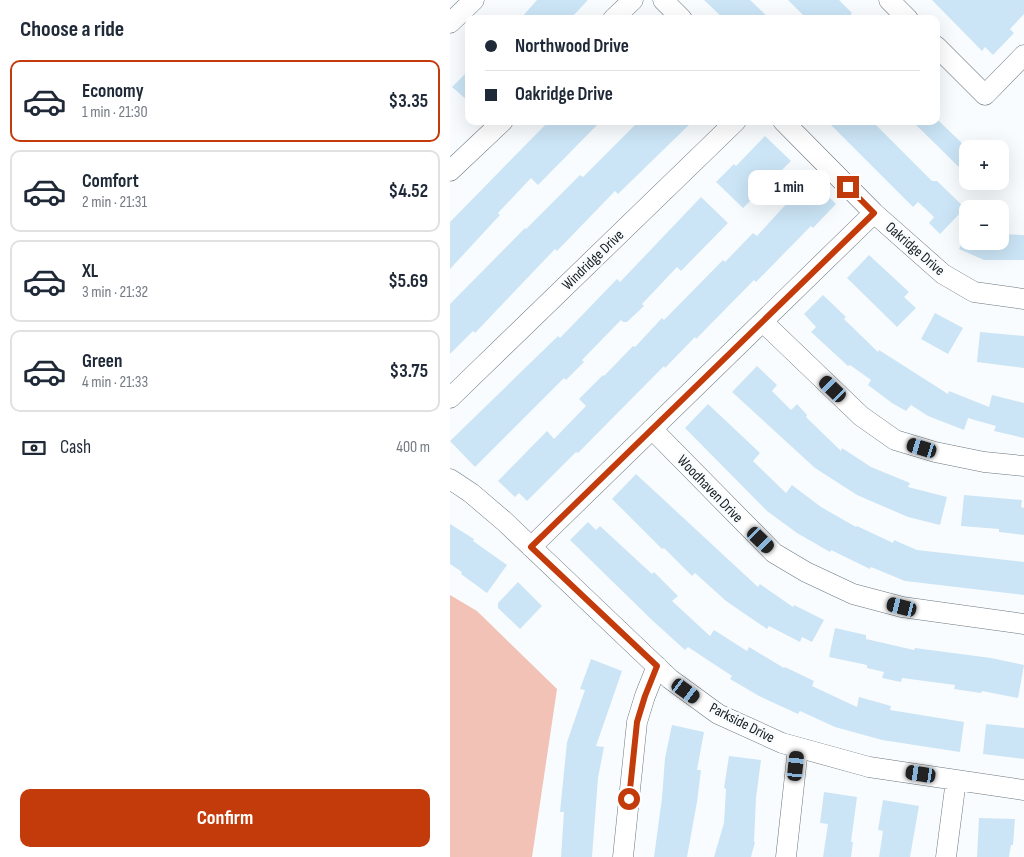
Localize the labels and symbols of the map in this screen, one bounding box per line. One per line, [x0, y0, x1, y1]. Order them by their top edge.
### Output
callout: 1 min [748, 170, 830, 204]
route end [837, 176, 859, 198]
street label: Oakridge Drive [881, 218, 949, 280]
street label: Windridge Drive [558, 226, 628, 294]
car [817, 373, 849, 405]
car [905, 436, 938, 460]
street label: Woodhaven Drive [673, 451, 747, 527]
car [745, 524, 777, 556]
car [885, 596, 918, 618]
car [669, 676, 702, 706]
street label: Parkside Drive [706, 698, 778, 748]
car [786, 750, 805, 782]
car [905, 764, 936, 784]
route start [618, 788, 640, 810]

